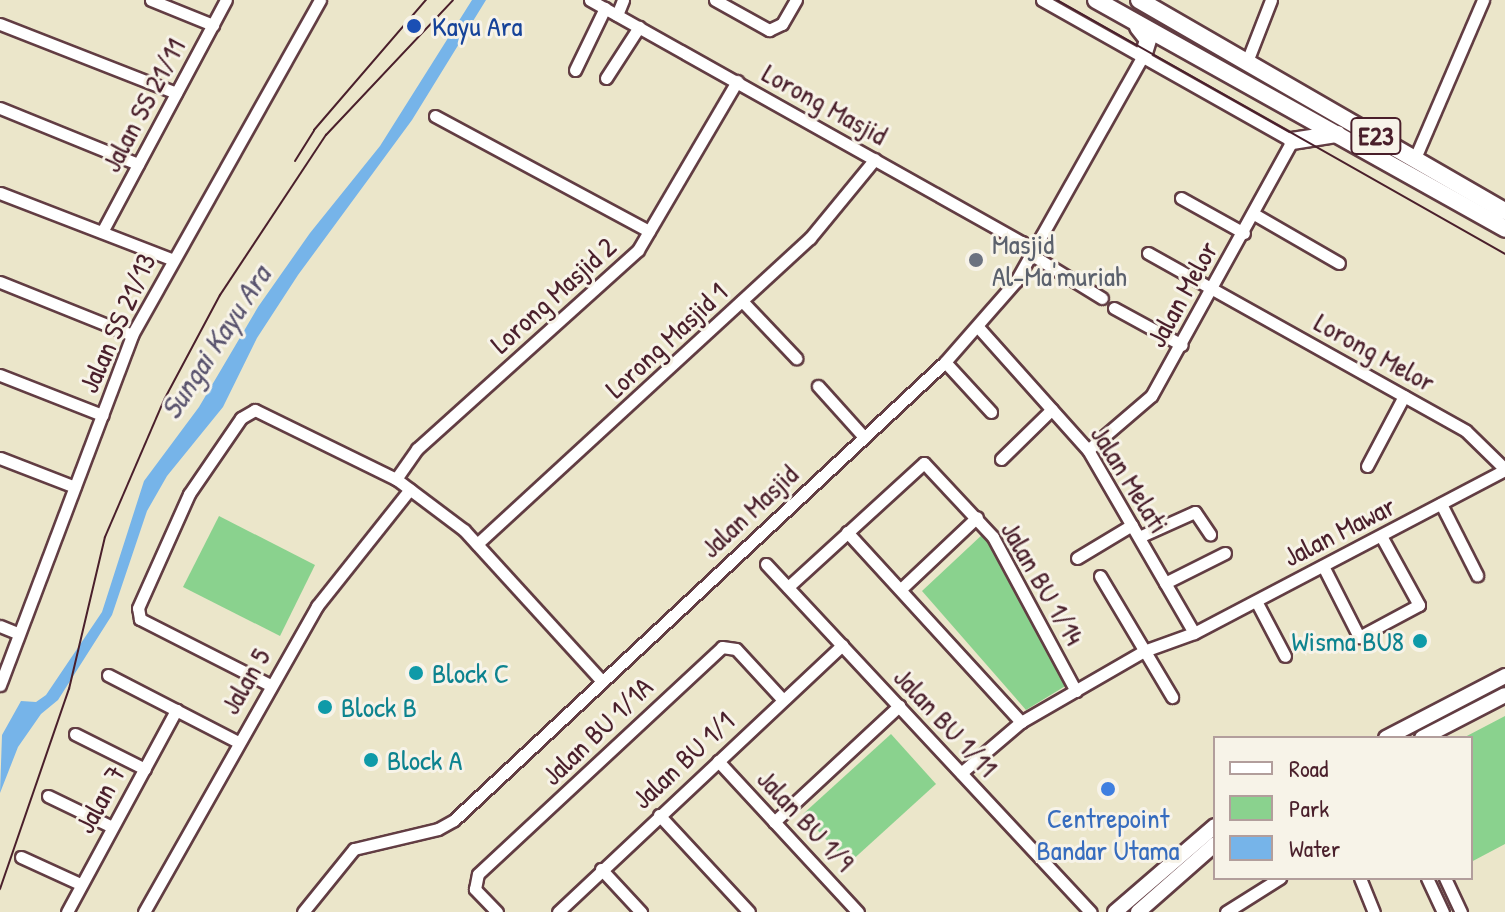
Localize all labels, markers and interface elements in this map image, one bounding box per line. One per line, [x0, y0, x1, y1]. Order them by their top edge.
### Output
place label: Kayu Ara [432, 9, 523, 43]
marker: Kayu Ara [403, 15, 425, 37]
street label: Jalan SS 21/11 [94, 32, 192, 178]
street label: Lorong Masjid [757, 56, 893, 152]
road number: E23 [1350, 114, 1402, 158]
place label: Masjid Al-Ma'muriah [992, 227, 1127, 293]
street label: Lorong Masjid 2 [483, 230, 623, 360]
street label: Jalan Melor [1139, 235, 1225, 353]
street label: Jalan SS 21/13 [71, 248, 163, 398]
marker: Masjid Al-Ma'muriah [967, 251, 985, 269]
water label: Sungai Kayu Ara [152, 259, 278, 425]
street label: Lorong Masjid 1 [598, 275, 734, 405]
street label: Lorong Melor [1309, 305, 1441, 399]
street label: Jalan Melati [1084, 419, 1176, 539]
street label: Jalan Masjid [693, 457, 805, 565]
street label: Jalan Mawar [1277, 489, 1401, 573]
street label: Jalan BU 1/14 [994, 515, 1092, 651]
place label: Wisma BU8 [1292, 624, 1404, 658]
marker: Wisma BU8 [1411, 632, 1429, 650]
street label: Jalan 5 [213, 642, 277, 720]
place label: Block C [432, 656, 509, 690]
street label: Jalan BU 1/11 [887, 660, 1005, 784]
marker: Block C [407, 664, 425, 682]
street label: Jalan BU 1/1A [535, 670, 659, 792]
place label: Block B [341, 690, 417, 724]
marker: Block B [316, 698, 334, 716]
street label: Jalan BU 1/1 [625, 704, 741, 816]
legend [1213, 736, 1473, 880]
place label: Block A [387, 743, 463, 777]
marker: Block A [362, 751, 380, 769]
text: Road [1289, 752, 1328, 784]
street label: Jalan 7 [68, 759, 132, 839]
street label: Jalan BU 1/9 [750, 762, 862, 878]
marker: Centrepoint Bandar Utama [1099, 780, 1117, 798]
text: Park [1289, 792, 1329, 824]
place label: Centrepoint Bandar Utama [1037, 801, 1179, 867]
text: Water [1289, 832, 1340, 864]

